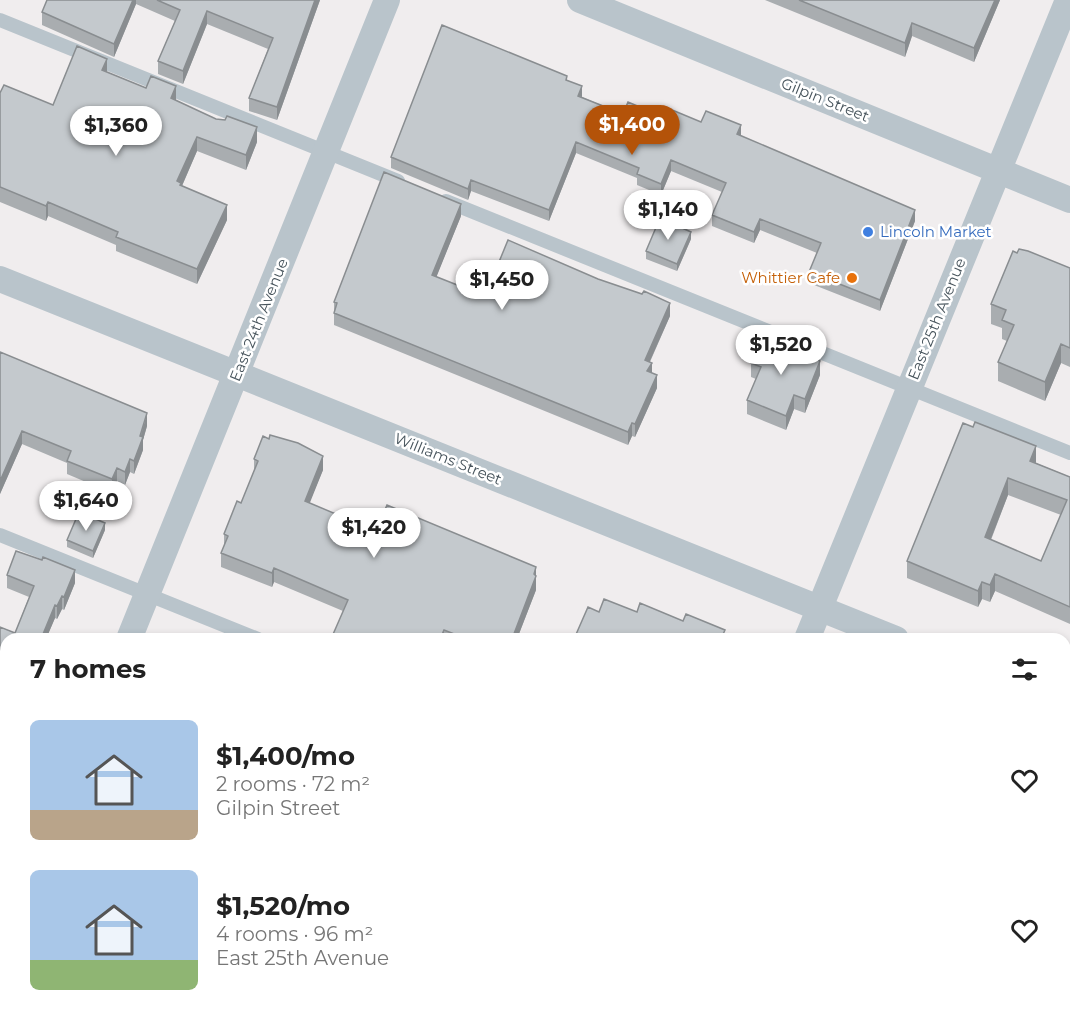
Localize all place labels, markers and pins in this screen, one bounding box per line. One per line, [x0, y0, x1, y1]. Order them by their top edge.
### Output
pin: $1,400 [583, 105, 681, 156]
pin: $1,360 [67, 106, 165, 157]
pin: $1,140 [619, 190, 717, 241]
place label: Lincoln Market [880, 222, 992, 241]
marker: Lincoln Market [861, 225, 875, 239]
pin: $1,450 [453, 260, 551, 311]
place label: Whittier Cafe [741, 268, 840, 287]
marker: Whittier Cafe [845, 271, 859, 285]
pin: $1,520 [732, 325, 830, 376]
pin: $1,640 [37, 481, 135, 532]
pin: $1,420 [325, 508, 423, 559]

